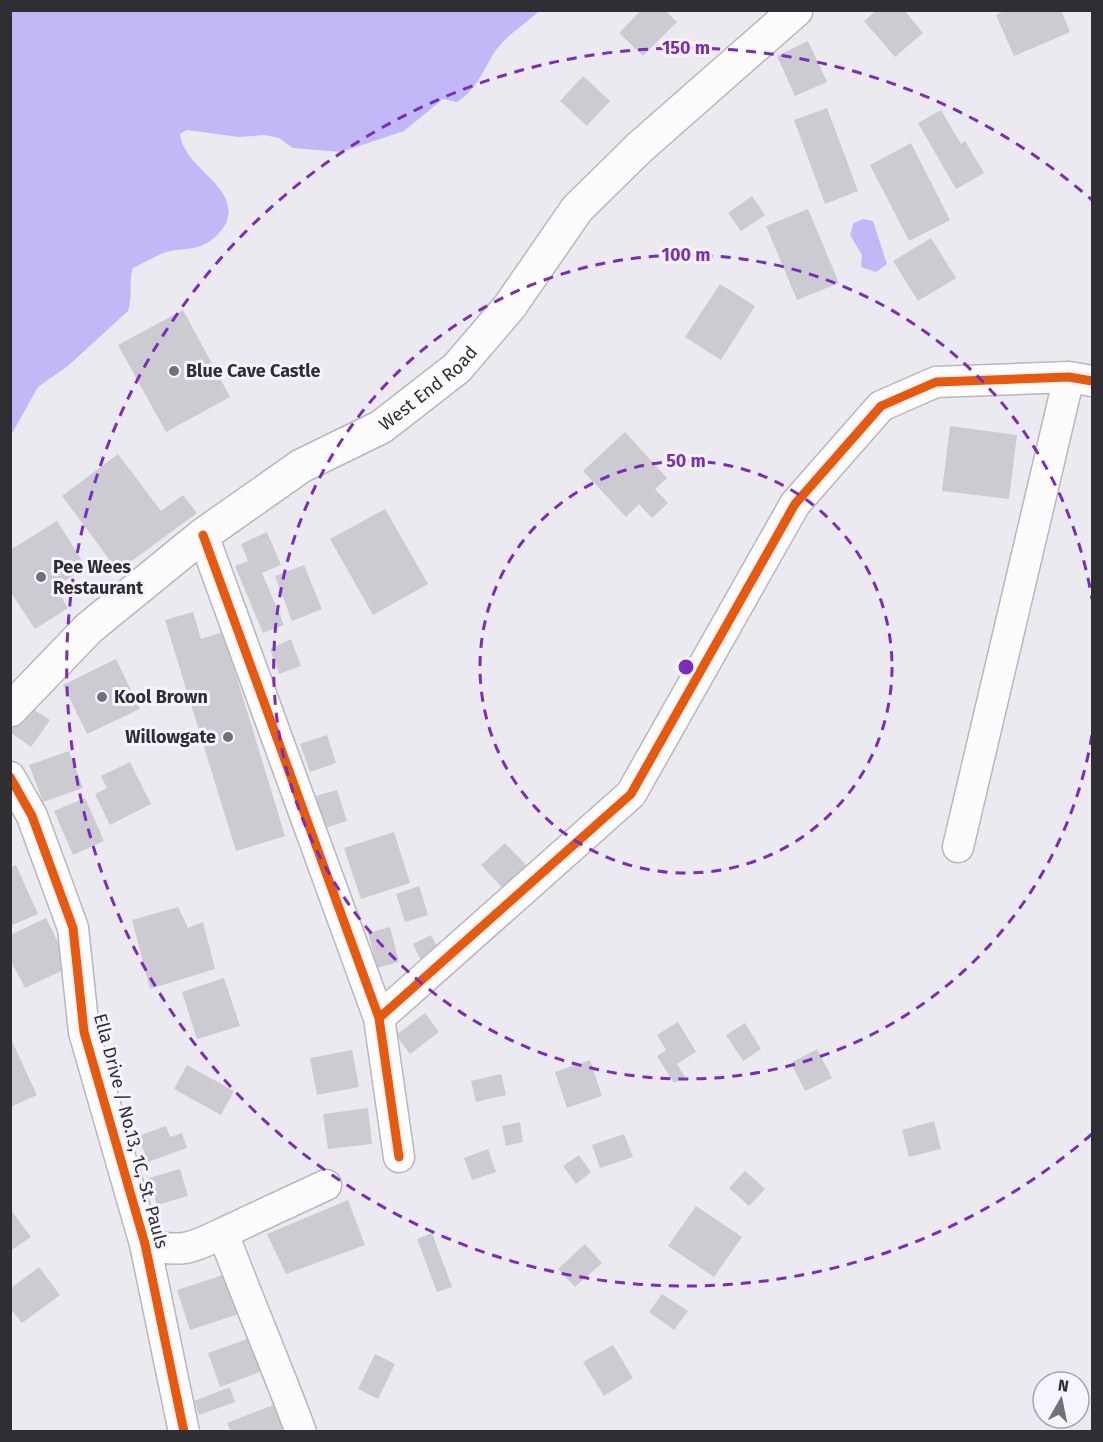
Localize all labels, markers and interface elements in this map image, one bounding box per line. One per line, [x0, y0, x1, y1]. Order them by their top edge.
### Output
text: 150 m [662, 37, 710, 59]
text: 100 m [662, 244, 710, 266]
street label: West End Road [375, 341, 482, 435]
place label: Blue Cave Castle [186, 360, 321, 382]
marker: Blue Cave Castle [167, 364, 181, 378]
text: 50 m [666, 450, 706, 472]
place label: Pee Wees Restaurant [53, 556, 144, 599]
marker: Pee Wees Restaurant [34, 570, 48, 584]
centre of rings [676, 657, 696, 677]
place label: Kool Brown [114, 686, 208, 708]
marker: Kool Brown [95, 690, 109, 704]
place label: Willowgate [125, 726, 216, 748]
marker: Willowgate [221, 730, 235, 744]
street label: Ella Drive / No.13, 1C, St. Pauls [89, 1011, 173, 1251]
north arrow [1031, 1370, 1091, 1430]
text: N [1057, 1375, 1070, 1396]

